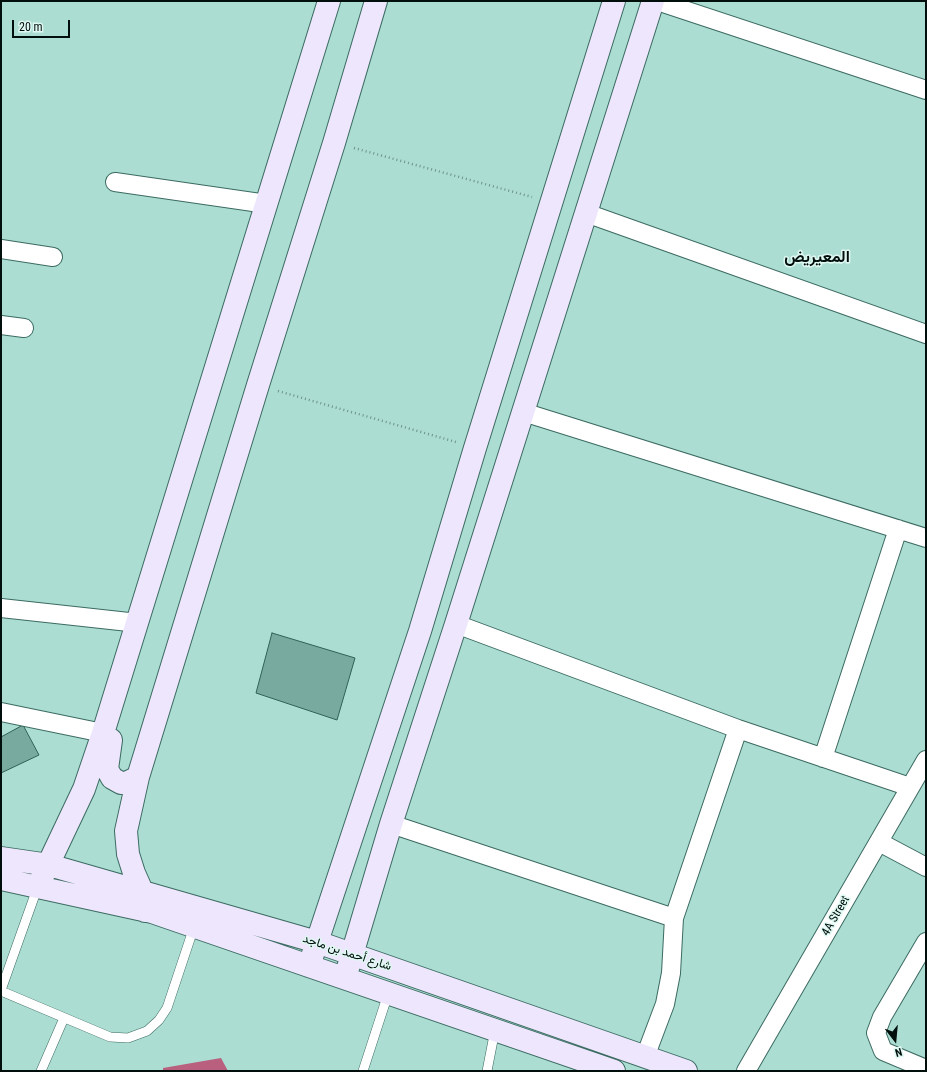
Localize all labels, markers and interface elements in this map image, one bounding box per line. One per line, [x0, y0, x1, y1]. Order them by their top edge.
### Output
scale bar [14, 12, 72, 38]
text: 20 m [19, 20, 43, 34]
district label: المعيريض [784, 248, 850, 268]
street label: 4A Street [819, 893, 853, 939]
street label: شارع أحمد بن ماجد [301, 932, 393, 974]
north arrow [875, 1020, 915, 1060]
text: N [893, 1045, 903, 1059]

